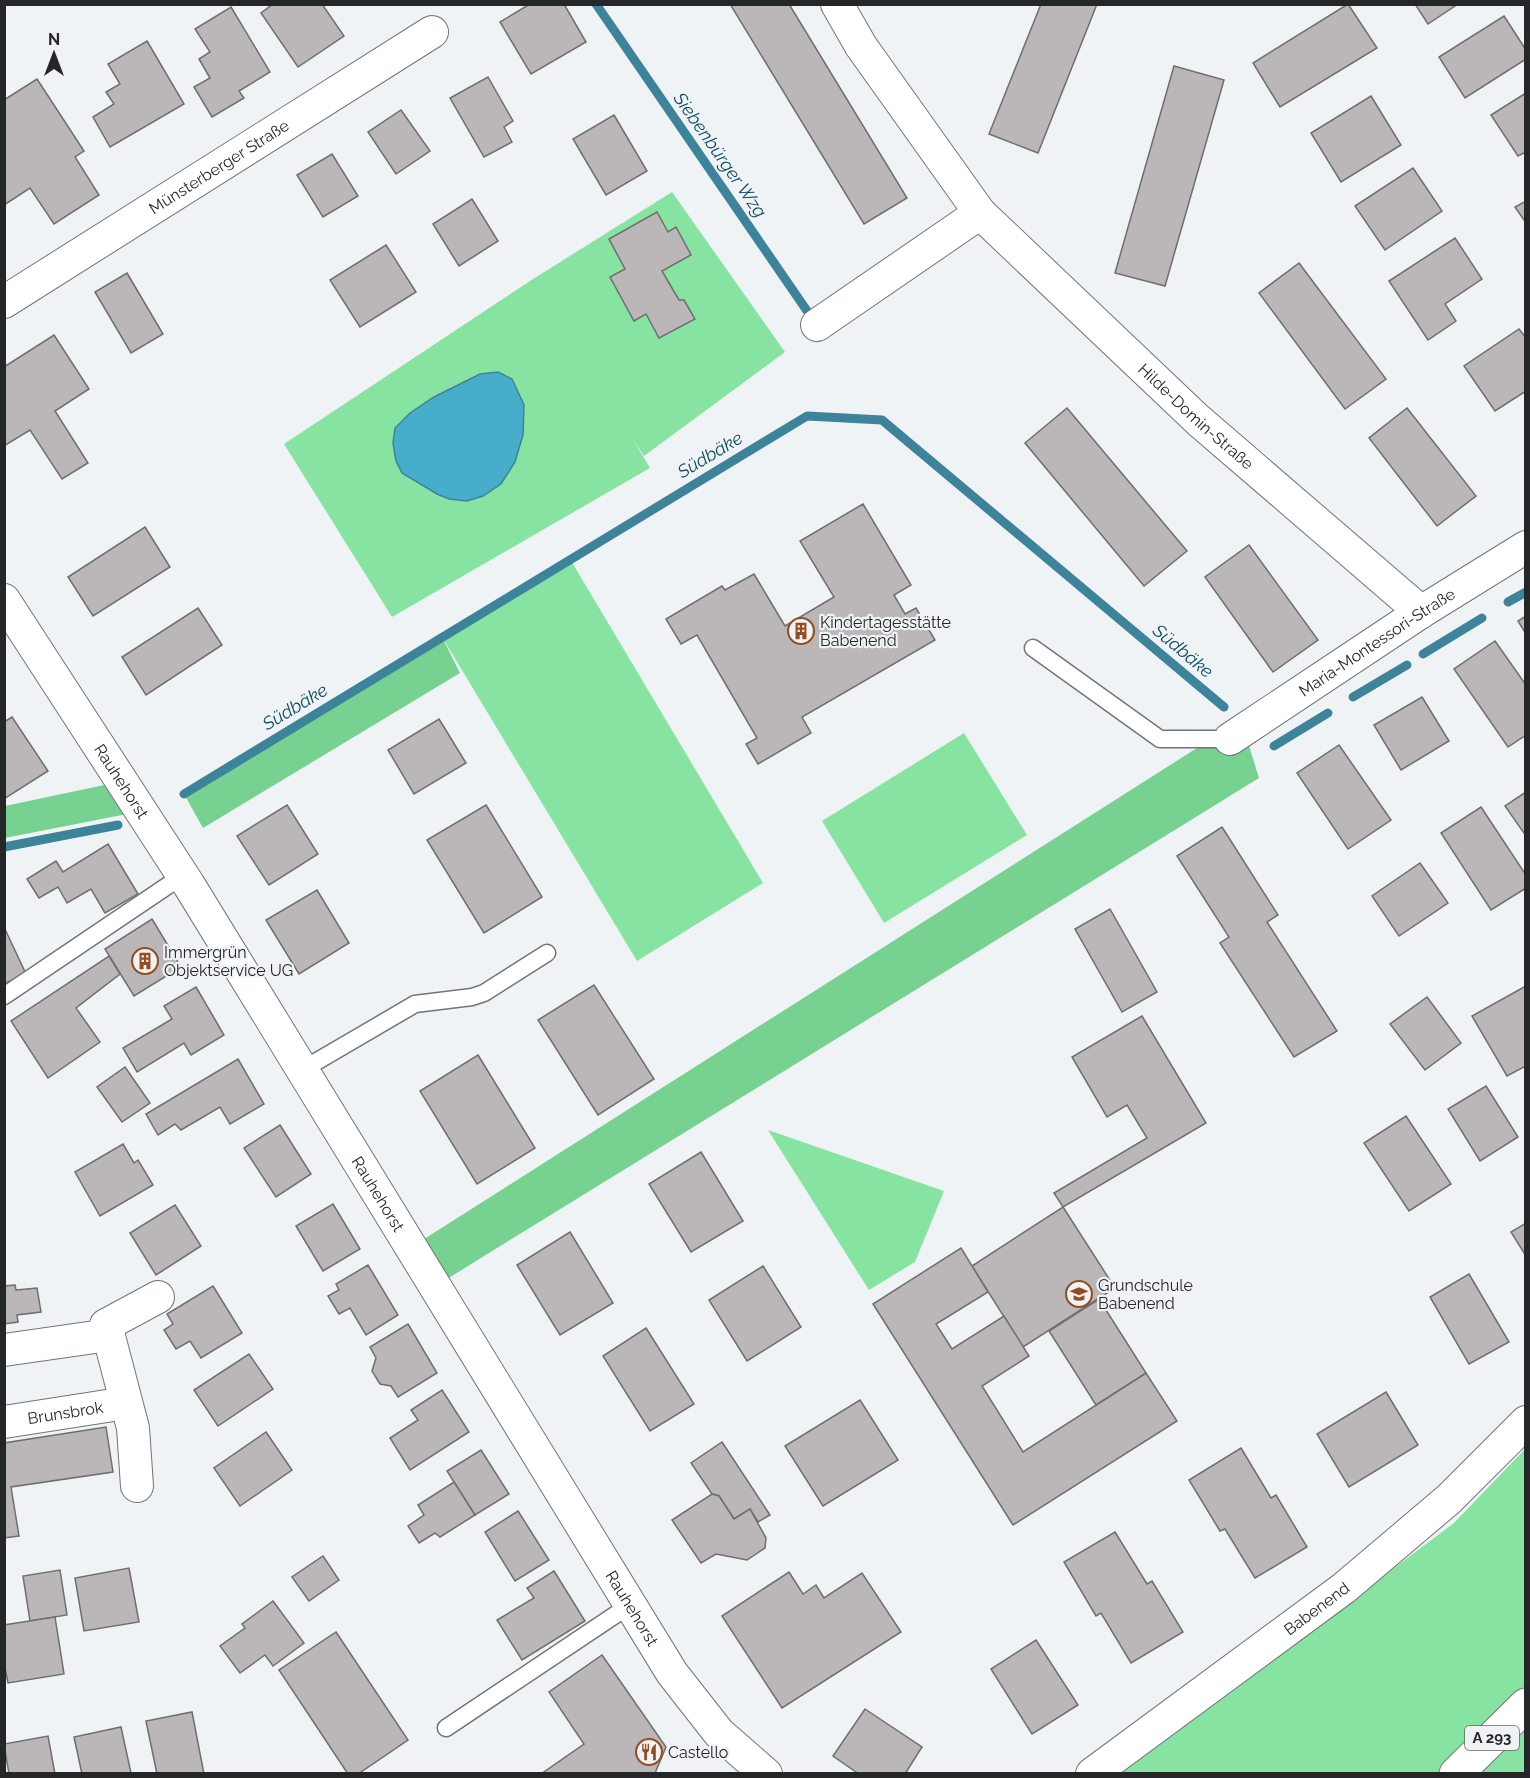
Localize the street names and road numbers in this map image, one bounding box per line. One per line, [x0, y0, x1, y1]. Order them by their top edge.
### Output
street label: Münsterberger Straße [146, 116, 293, 218]
street label: Hilde-Domin-Straße [1134, 360, 1257, 473]
street label: Maria-Montessori-Straße [1295, 584, 1459, 701]
street label: Rauhehorst [90, 741, 153, 823]
street label: Rauhehorst [348, 1153, 408, 1236]
street label: Brunsbrok [26, 1398, 105, 1428]
street label: Rauhehorst [602, 1567, 662, 1650]
street label: Babenend [1280, 1578, 1353, 1639]
road number: A 293 [1465, 1726, 1519, 1750]

